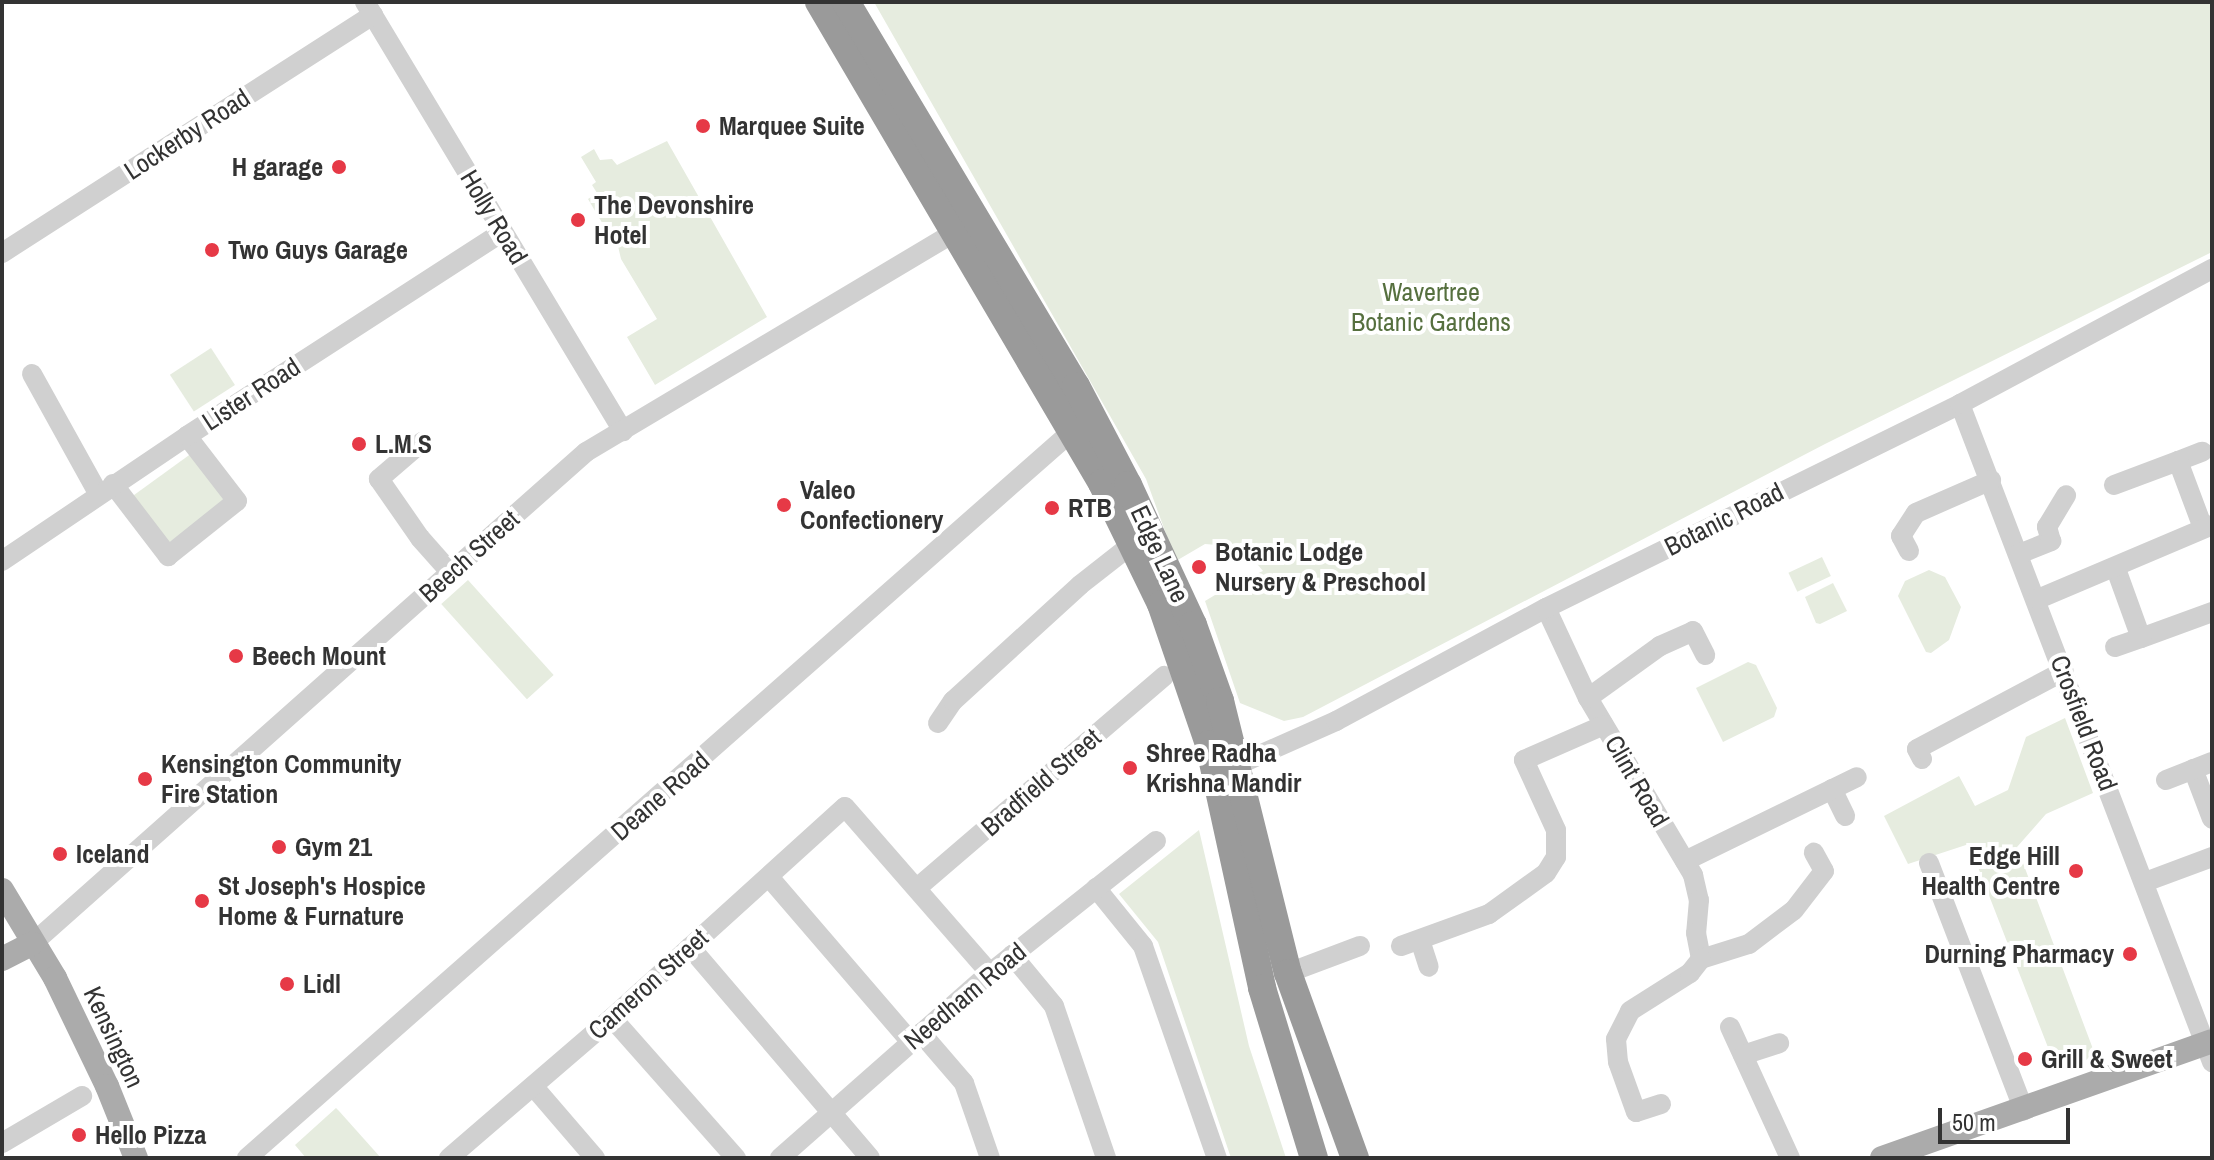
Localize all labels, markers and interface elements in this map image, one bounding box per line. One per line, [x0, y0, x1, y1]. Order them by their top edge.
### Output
street label: Lockerby Road [118, 82, 256, 186]
place label: Marquee Suite [719, 110, 865, 142]
marker: Marquee Suite [694, 117, 712, 135]
place label: H garage [232, 151, 323, 183]
marker: H garage [330, 158, 348, 176]
street label: Holly Road [454, 164, 534, 270]
place label: The Devonshire Hotel [594, 189, 754, 250]
marker: The Devonshire Hotel [569, 211, 587, 229]
place label: Two Guys Garage [228, 234, 408, 266]
marker: Two Guys Garage [203, 241, 221, 259]
park label: Wavertree Botanic Gardens [1351, 276, 1511, 338]
street label: Lister Road [196, 351, 306, 437]
place label: L.M.S [375, 428, 432, 460]
marker: L.M.S [350, 435, 368, 453]
place label: Valeo Confectionery [800, 474, 943, 536]
street label: Botanic Road [1659, 476, 1789, 562]
place label: RTB [1068, 492, 1112, 524]
marker: Valeo Confectionery [775, 496, 793, 514]
marker: RTB [1043, 499, 1061, 517]
street label: Edge Lane [1124, 501, 1196, 607]
street label: Beech Street [413, 503, 525, 609]
place label: Botanic Lodge Nursery & Preschool [1215, 536, 1426, 598]
marker: Botanic Lodge Nursery & Preschool [1190, 558, 1208, 576]
place label: Beech Mount [252, 640, 386, 672]
marker: Beech Mount [227, 647, 245, 665]
street label: Crosfield Road [2044, 651, 2124, 795]
street label: Bradfield Street [975, 722, 1107, 842]
street label: Clint Road [1598, 730, 1676, 832]
place label: Shree Radha Krishna Mandir [1146, 737, 1301, 798]
street label: Deane Road [605, 745, 715, 847]
place label: Kensington Community Fire Station [161, 748, 401, 810]
marker: Shree Radha Krishna Mandir [1121, 759, 1139, 777]
marker: Kensington Community Fire Station [136, 770, 154, 788]
place label: Gym 21 [295, 831, 372, 863]
place label: Iceland [76, 838, 149, 870]
marker: Gym 21 [270, 838, 288, 856]
place label: Edge Hill Health Centre [1921, 840, 2060, 902]
marker: Iceland [51, 845, 69, 863]
marker: Edge Hill Health Centre [2067, 862, 2085, 880]
place label: St Joseph's Hospice Home & Furnature [218, 870, 426, 932]
marker: St Joseph's Hospice Home & Furnature [193, 892, 211, 910]
street label: Cameron Street [582, 922, 714, 1046]
street label: Needham Road [898, 936, 1032, 1056]
place label: Durning Pharmacy [1924, 938, 2114, 970]
marker: Durning Pharmacy [2121, 945, 2139, 963]
place label: Lidl [303, 968, 341, 1000]
marker: Lidl [278, 975, 296, 993]
street label: Kensington [77, 982, 151, 1092]
place label: Grill & Sweet [2041, 1043, 2173, 1075]
marker: Grill & Sweet [2016, 1050, 2034, 1068]
scale bar [1942, 1092, 2074, 1142]
text: 50 m [1952, 1106, 1996, 1138]
place label: Hello Pizza [95, 1119, 206, 1151]
marker: Hello Pizza [70, 1126, 88, 1144]

